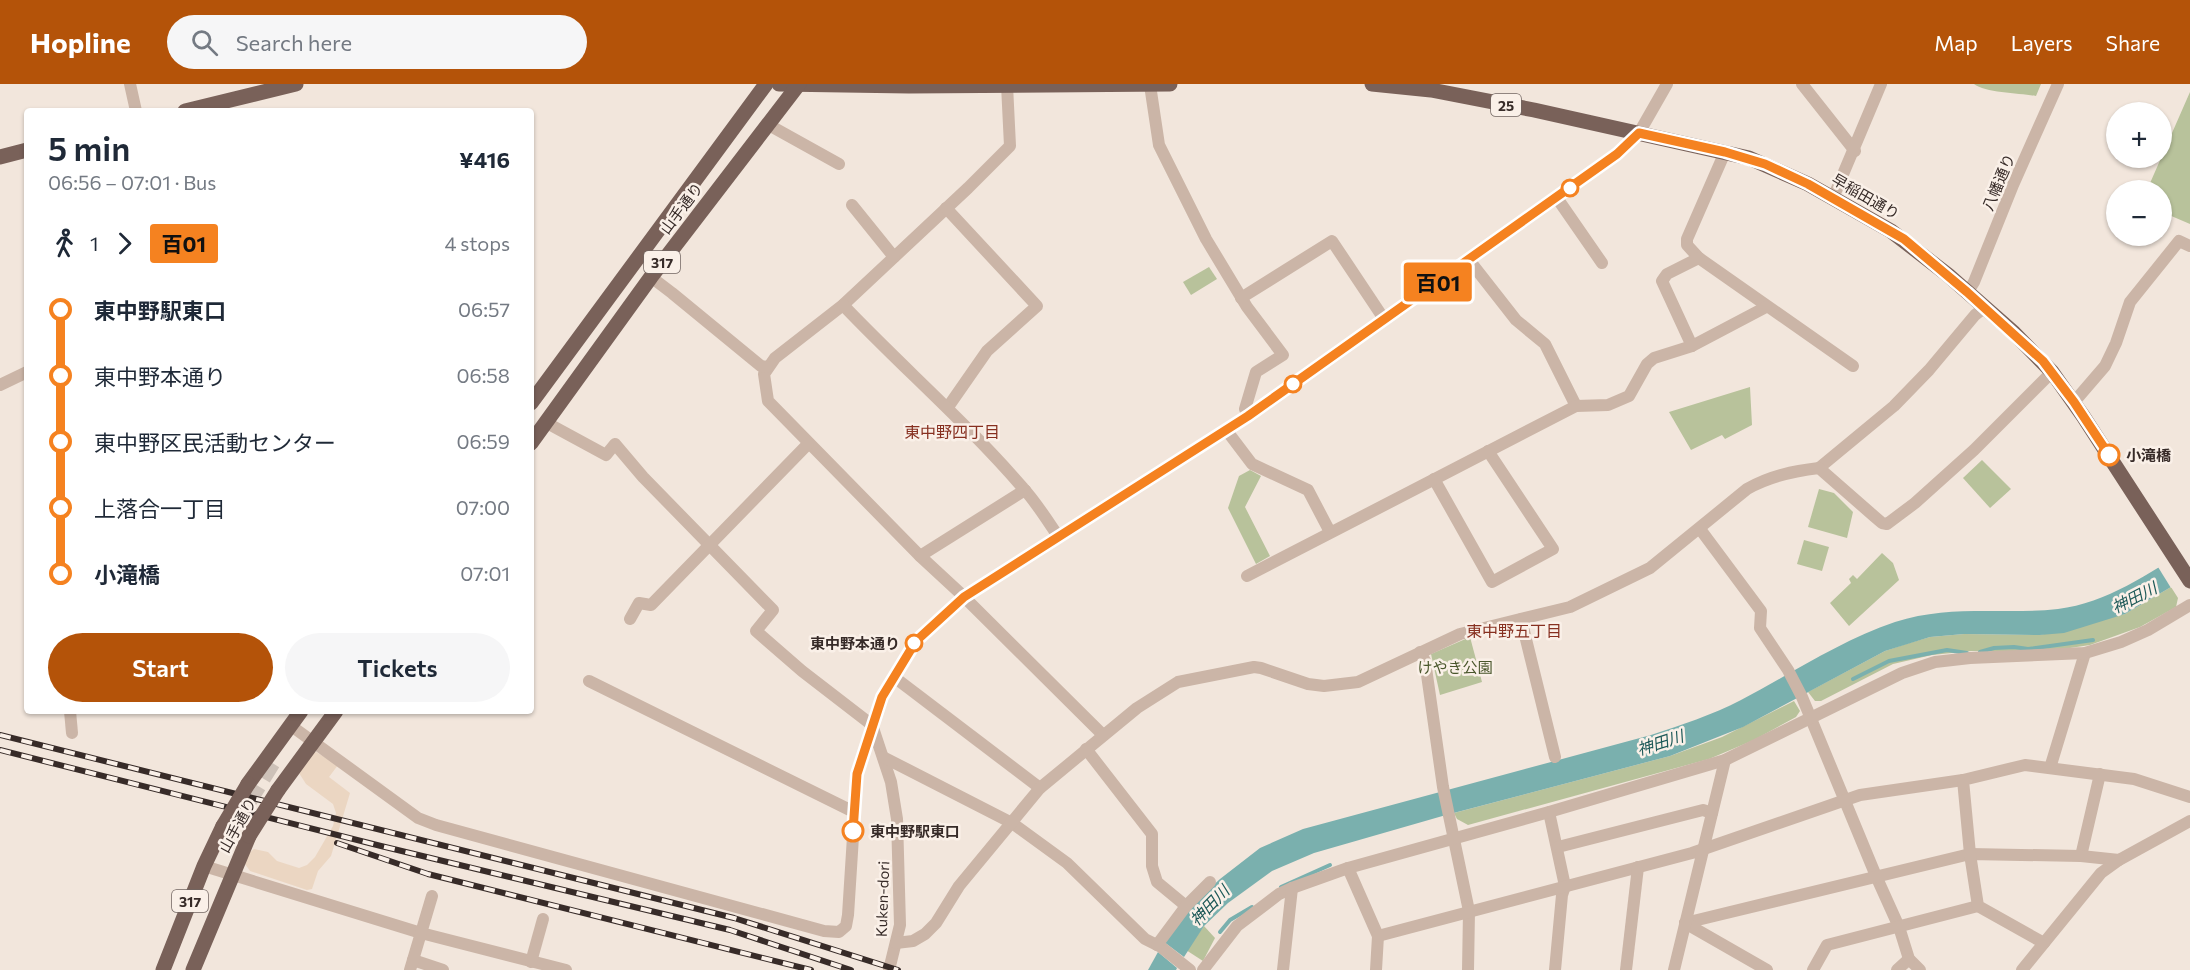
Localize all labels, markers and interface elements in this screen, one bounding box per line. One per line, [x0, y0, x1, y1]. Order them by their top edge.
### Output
search box [167, 15, 587, 69]
text: Hopline [30, 25, 131, 59]
icon: search [188, 26, 221, 59]
text: Search here [236, 29, 352, 56]
text: Map [1934, 30, 1978, 55]
text: Layers [2011, 30, 2073, 55]
text: Share [2106, 30, 2160, 55]
road number: 25 [1491, 94, 1521, 116]
map controls [2106, 102, 2172, 246]
button: + [2106, 102, 2172, 168]
text: 5 min [48, 127, 130, 168]
text: ¥416 [459, 146, 510, 173]
street label: 八幡通り [1978, 151, 2018, 213]
street label: 早稲田通り [1829, 169, 1903, 223]
text: 06:56 – 07:01 · Bus [48, 170, 216, 194]
street label: 山手通り [656, 179, 706, 237]
unlabelled marker [1561, 179, 1579, 197]
button: − [2106, 180, 2172, 246]
icon: walk [48, 227, 81, 260]
icon: forward [108, 227, 141, 260]
text: 1 [90, 231, 99, 255]
text: 百01 [162, 231, 206, 256]
text: 4 stops [444, 231, 510, 255]
road number: 317 [644, 251, 680, 273]
line badge: 百01 [1404, 262, 1472, 302]
text: 百01 [1416, 270, 1460, 295]
text: 東中野駅東口 [94, 297, 226, 324]
text: 06:57 [458, 297, 510, 321]
text: 東中野本通り [94, 363, 226, 390]
text: 06:58 [456, 363, 510, 387]
unlabelled marker [1284, 375, 1302, 393]
district label: 東中野四丁目 [904, 422, 1000, 441]
text: 東中野区民活動センター [94, 429, 336, 456]
text: 06:59 [456, 429, 510, 453]
marker: 小滝橋 [2098, 444, 2120, 466]
place label: 小滝橋 [2126, 446, 2172, 464]
text: 上落合一丁目 [94, 495, 226, 522]
text: 07:00 [456, 495, 510, 519]
text: 小滝橋 [94, 561, 160, 588]
text: 07:01 [460, 561, 510, 585]
water label: 神田川 [2108, 577, 2161, 616]
district label: 東中野五丁目 [1466, 621, 1562, 640]
button: Start [48, 633, 273, 702]
button: Tickets [285, 633, 510, 702]
place label: 東中野本通り [810, 634, 900, 652]
marker: 東中野本通り [905, 634, 923, 652]
park label: けやき公園 [1417, 658, 1493, 676]
water label: 神田川 [1634, 725, 1688, 758]
street label: 山手通り [215, 794, 259, 856]
marker: 東中野駅東口 [842, 820, 864, 842]
place label: 東中野駅東口 [870, 822, 960, 840]
street label: Kuken-dori [872, 861, 892, 937]
water label: 神田川 [1185, 880, 1234, 929]
road number: 317 [172, 890, 208, 912]

